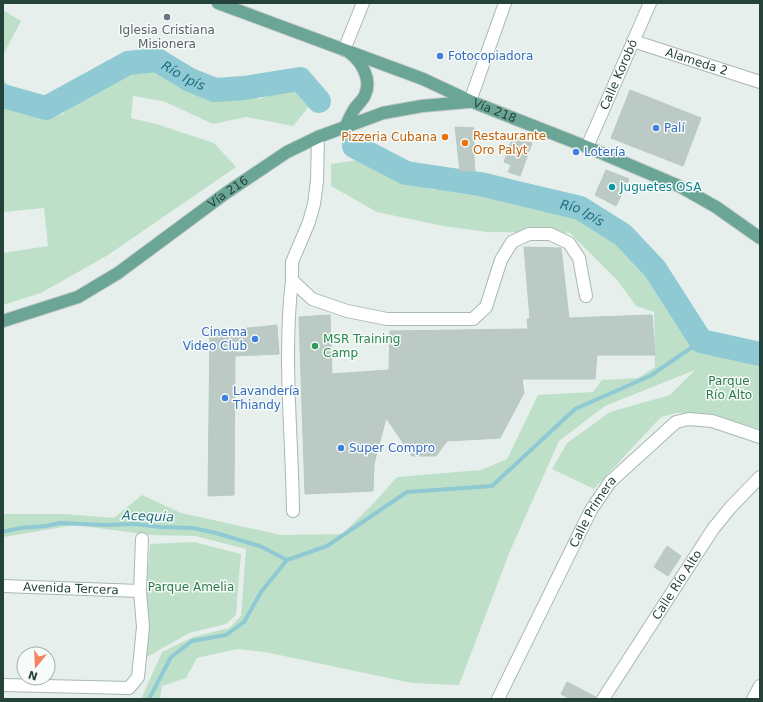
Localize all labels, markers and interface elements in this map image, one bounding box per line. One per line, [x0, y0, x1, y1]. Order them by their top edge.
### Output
marker: Iglesia Cristiana Misionera [162, 12, 172, 22]
place label: Iglesia Cristiana Misionera [119, 23, 215, 51]
street label: Calle Korobó [597, 37, 640, 112]
street label: Alameda 2 [664, 45, 730, 78]
place label: Fotocopiadora [448, 49, 533, 63]
marker: Fotocopiadora [435, 51, 445, 61]
water label: Río Ipís [159, 57, 208, 93]
street label: Vía 218 [471, 96, 518, 126]
place label: Palí [664, 121, 685, 135]
marker: Palí [651, 123, 661, 133]
place label: Restaurante Oro Palyt [473, 129, 546, 157]
place label: Pizzeria Cubana [341, 130, 437, 144]
marker: Pizzeria Cubana [440, 132, 450, 142]
marker: Restaurante Oro Palyt [460, 138, 470, 148]
place label: Lotería [584, 145, 626, 159]
marker: Lotería [571, 147, 581, 157]
street label: Vía 216 [205, 173, 251, 211]
place label: Juguetes OSA [619, 180, 702, 194]
marker: Juguetes OSA [607, 182, 617, 192]
water label: Río Ipís [559, 196, 607, 229]
place label: Cinema Video Club [183, 325, 247, 353]
place label: MSR Training Camp [323, 332, 400, 360]
marker: Cinema Video Club [250, 334, 260, 344]
marker: MSR Training Camp [310, 341, 320, 351]
park label: Parque Río Alto [706, 374, 752, 402]
place label: Lavandería Thiandy [232, 384, 300, 412]
marker: Lavandería Thiandy [220, 393, 230, 403]
place label: Super Compro [349, 441, 435, 455]
marker: Super Compro [336, 443, 346, 453]
street label: Calle Primera [567, 473, 619, 550]
water label: Acequia [121, 508, 174, 524]
street label: Calle Río Alto [649, 547, 705, 622]
street label: Avenida Tercera [23, 580, 119, 597]
park label: Parque Amelia [148, 580, 234, 594]
north arrow [16, 646, 56, 686]
text: N [27, 667, 39, 683]

